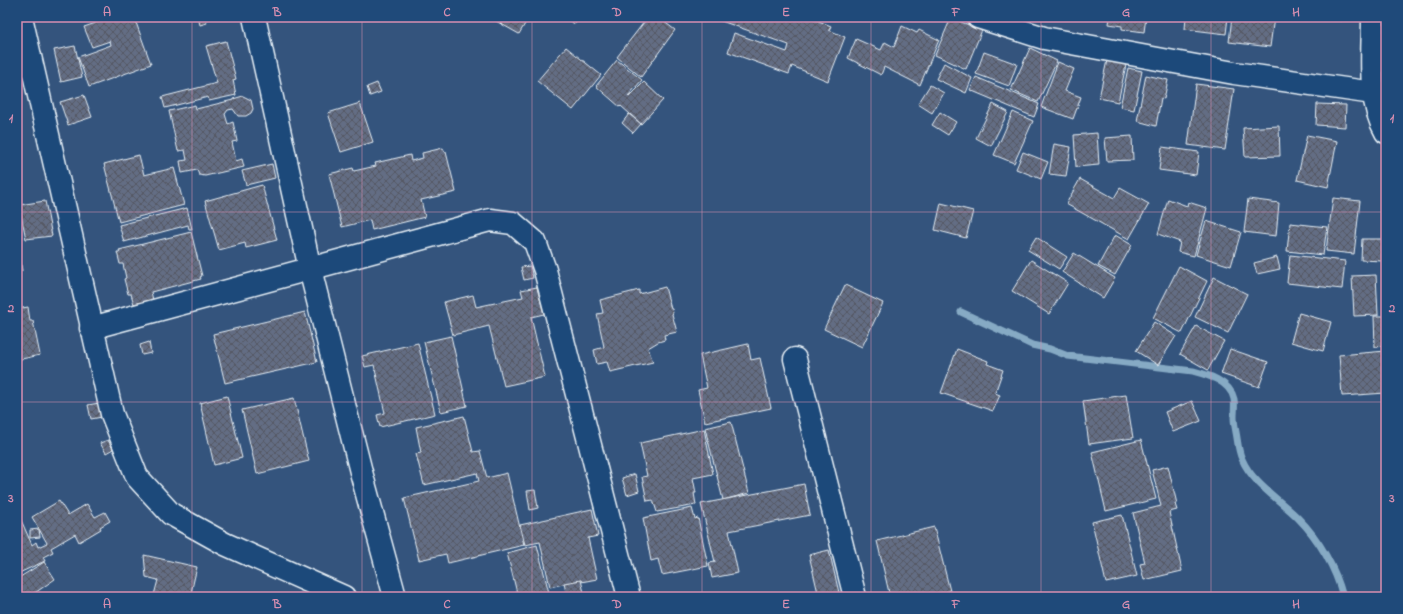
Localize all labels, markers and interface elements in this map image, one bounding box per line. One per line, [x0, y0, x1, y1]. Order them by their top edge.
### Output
text: A [103, 3, 111, 22]
text: B [272, 3, 282, 22]
text: C [443, 3, 451, 22]
text: D [611, 3, 622, 22]
text: E [782, 3, 790, 22]
text: F [951, 3, 961, 22]
text: G [1122, 3, 1130, 22]
text: H [1292, 3, 1300, 22]
text: 1 [9, 109, 14, 128]
text: 1 [1390, 109, 1395, 128]
text: 2 [7, 299, 15, 318]
text: 2 [1388, 299, 1396, 318]
text: 3 [7, 489, 14, 508]
text: 3 [1388, 489, 1395, 508]
text: A [103, 595, 111, 614]
text: B [272, 595, 282, 614]
text: C [443, 595, 451, 614]
text: D [611, 595, 622, 614]
text: E [782, 595, 790, 614]
text: F [951, 595, 961, 614]
text: G [1122, 595, 1130, 614]
text: H [1292, 595, 1300, 614]

